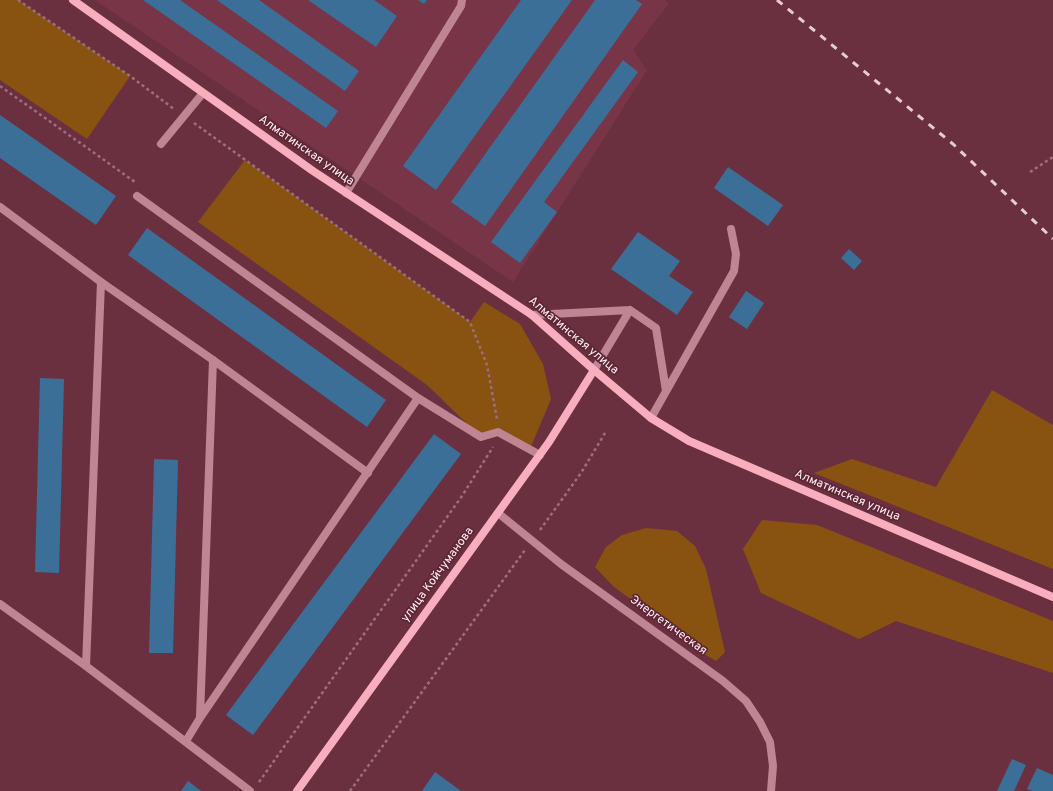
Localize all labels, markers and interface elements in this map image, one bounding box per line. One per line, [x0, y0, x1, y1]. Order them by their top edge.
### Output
street label: Алматинская улица [255, 113, 357, 189]
street label: Алматинская улица [525, 294, 621, 378]
street label: Алматинская улица [792, 467, 902, 525]
street label: улица Койчуманова [399, 525, 477, 625]
street label: Энергетическая [627, 593, 709, 659]

